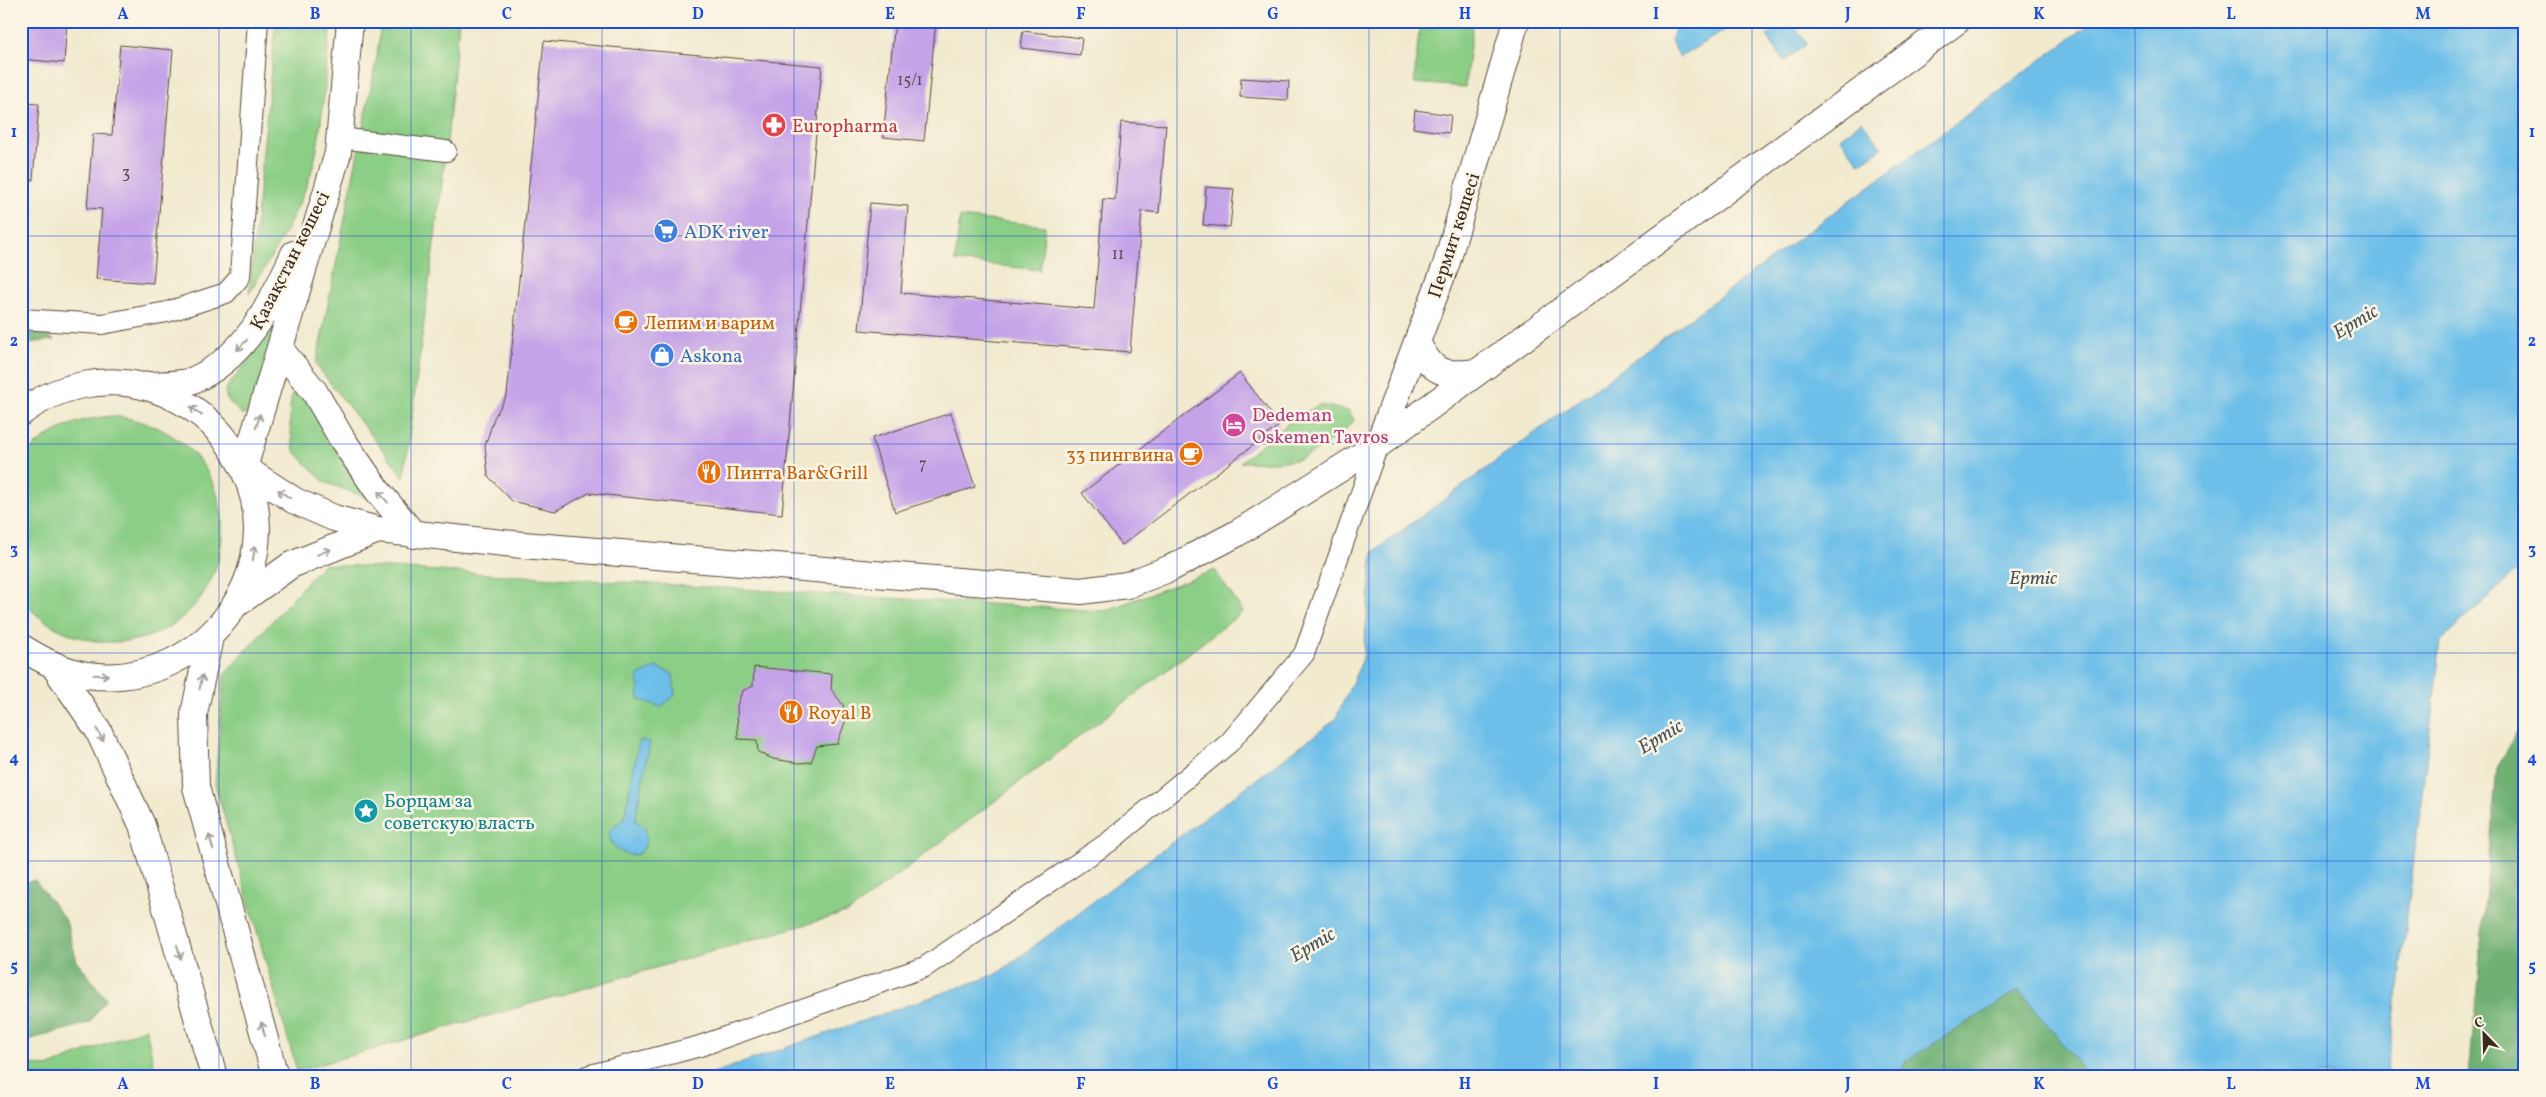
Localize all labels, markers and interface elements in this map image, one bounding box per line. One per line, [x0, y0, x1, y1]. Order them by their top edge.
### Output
text: A [117, 4, 129, 26]
text: B [310, 4, 321, 26]
text: C [502, 4, 512, 26]
text: D [692, 4, 704, 26]
text: E [885, 4, 895, 26]
text: F [1076, 4, 1086, 26]
text: G [1267, 4, 1279, 26]
text: H [1459, 4, 1471, 26]
text: I [1653, 4, 1659, 26]
text: J [1844, 4, 1851, 26]
text: K [2033, 4, 2045, 26]
text: L [2226, 4, 2236, 26]
text: M [2415, 4, 2431, 26]
house number: 15/1 [897, 70, 923, 92]
pharmacy icon: Europharma [761, 112, 787, 138]
place label: Europharma [792, 114, 898, 140]
text: 1 [11, 122, 17, 144]
text: 1 [2529, 122, 2535, 144]
house number: 3 [122, 163, 130, 185]
street label: Пермит көшесі [1422, 169, 1488, 302]
street label: Қазақстан көшесі [245, 187, 337, 335]
supermarket icon: ADK river [653, 218, 679, 244]
place label: ADK river [684, 220, 768, 246]
house number: 11 [1112, 244, 1124, 266]
water label: Ертіс [2328, 298, 2385, 347]
cafe icon: Лепим и варим [613, 309, 639, 335]
place label: Лепим и варим [644, 311, 775, 337]
text: 2 [10, 331, 18, 353]
text: 2 [2528, 331, 2536, 353]
one-way arrow [236, 339, 248, 351]
shop icon: Askona [649, 342, 675, 368]
place label: Askona [680, 344, 743, 370]
place label: Dedeman Oskemen Tavros [1252, 403, 1389, 451]
one-way arrow [190, 405, 203, 416]
hotel icon: Dedeman Oskemen Tavros [1221, 412, 1247, 438]
one-way arrow [253, 413, 263, 429]
cafe icon: 33 пингвина [1178, 441, 1204, 467]
place label: 33 пингвина [1066, 443, 1174, 469]
house number: 7 [919, 454, 927, 476]
restaurant icon: Пинта Bar&Grill [696, 459, 722, 485]
place label: Пинта Bar&Grill [726, 461, 869, 487]
one-way arrow [278, 489, 292, 499]
one-way arrow [377, 491, 389, 504]
text: 3 [10, 539, 18, 561]
text: 3 [2528, 539, 2536, 561]
one-way arrow [250, 546, 260, 562]
one-way arrow [316, 547, 331, 556]
water label: Ертіс [2009, 565, 2058, 593]
one-way arrow [93, 671, 109, 680]
one-way arrow [197, 674, 206, 690]
restaurant icon: Royal B [778, 699, 804, 725]
place label: Royal B [808, 701, 872, 727]
water label: Ертіс [1633, 713, 1690, 762]
one-way arrow [95, 728, 105, 743]
text: 4 [9, 748, 19, 770]
text: 4 [2527, 748, 2537, 770]
place label: Борцам за советскую власть [384, 789, 535, 837]
place icon: Борцам за советскую власть [353, 798, 379, 824]
one-way arrow [206, 834, 216, 850]
water label: Ертіс [1285, 921, 1342, 970]
one-way arrow [175, 943, 184, 959]
text: 5 [10, 956, 18, 978]
text: 5 [2528, 956, 2536, 978]
north arrow [2458, 1010, 2508, 1060]
text: С [2472, 1013, 2487, 1034]
one-way arrow [257, 1021, 267, 1037]
text: A [117, 1074, 129, 1096]
text: B [310, 1074, 321, 1096]
text: C [502, 1074, 512, 1096]
text: D [692, 1074, 704, 1096]
text: E [885, 1074, 895, 1096]
text: F [1076, 1074, 1086, 1096]
text: G [1267, 1074, 1279, 1096]
text: H [1459, 1074, 1471, 1096]
text: I [1653, 1074, 1659, 1096]
text: J [1844, 1074, 1851, 1096]
text: K [2033, 1074, 2045, 1096]
text: L [2226, 1074, 2236, 1096]
text: M [2415, 1074, 2431, 1096]

